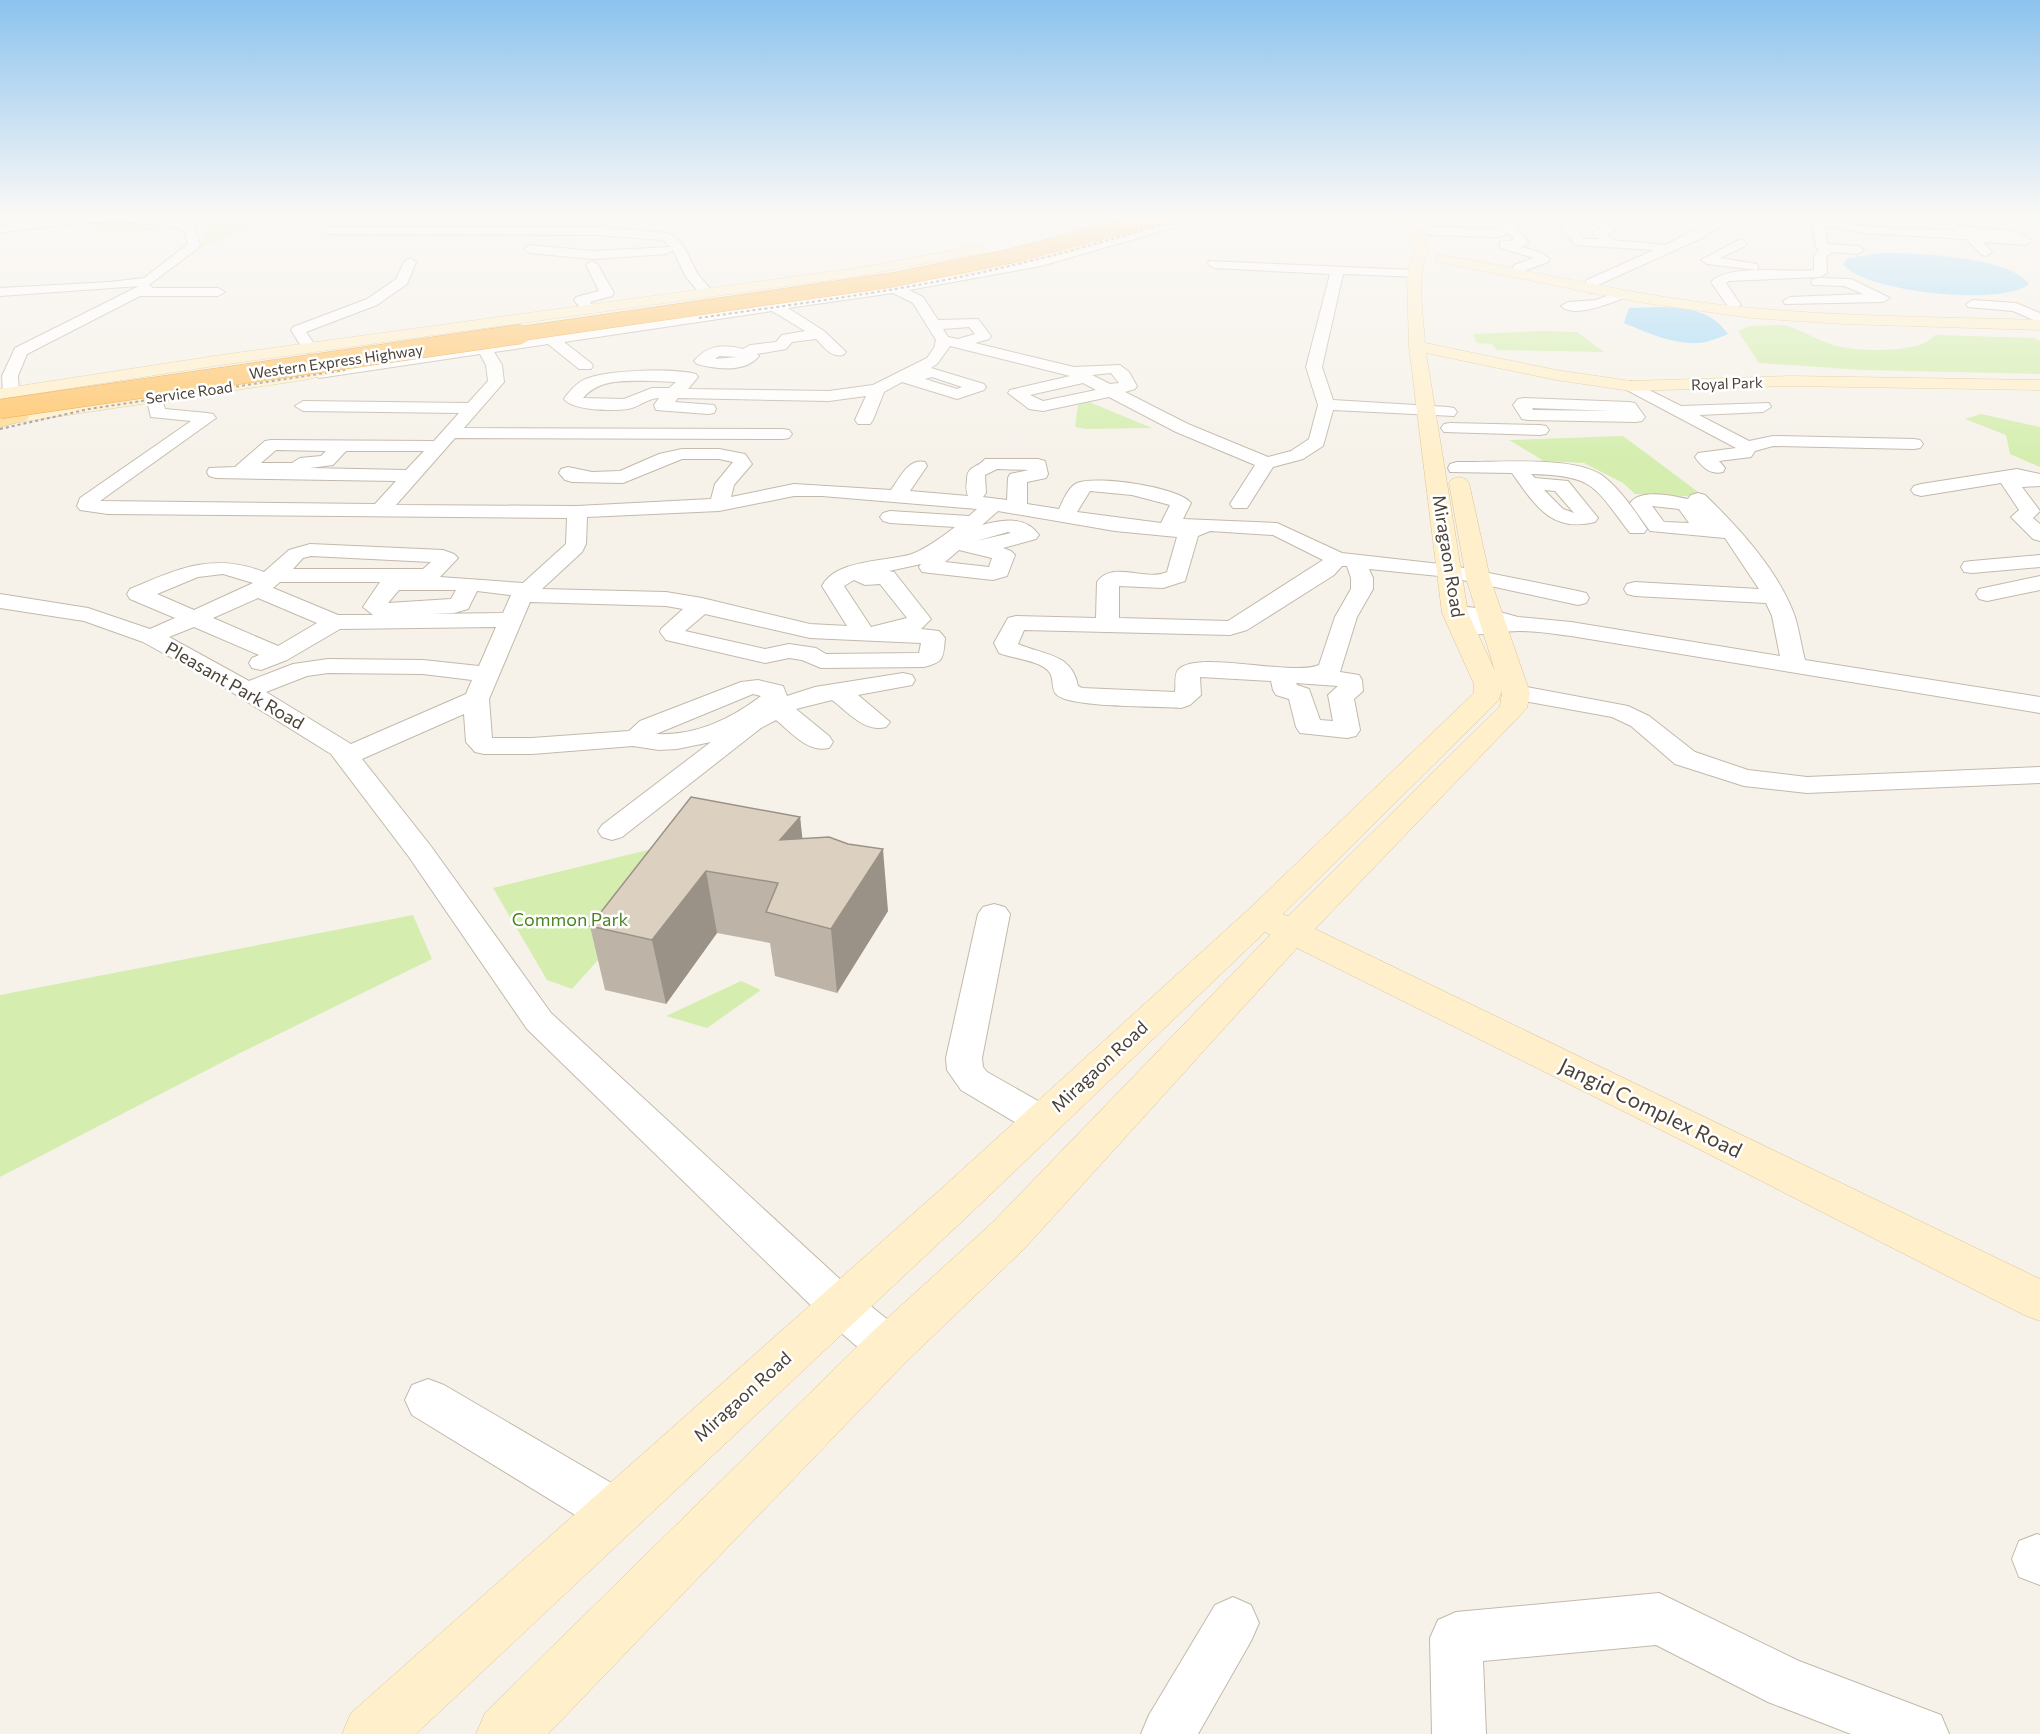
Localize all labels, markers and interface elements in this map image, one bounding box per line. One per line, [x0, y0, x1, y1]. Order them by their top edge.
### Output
street label: Western Express Highway [248, 340, 424, 382]
street label: Royal Park [1691, 373, 1763, 393]
street label: Service Road [144, 377, 234, 407]
street label: Miragaon Road [1428, 493, 1470, 619]
street label: Pleasant Park Road [162, 636, 308, 734]
park label: Common Park [512, 908, 629, 930]
street label: Miragaon Road [1046, 1016, 1152, 1116]
street label: Jangid Complex Road [1555, 1052, 1747, 1162]
street label: Miragaon Road [689, 1346, 795, 1446]

